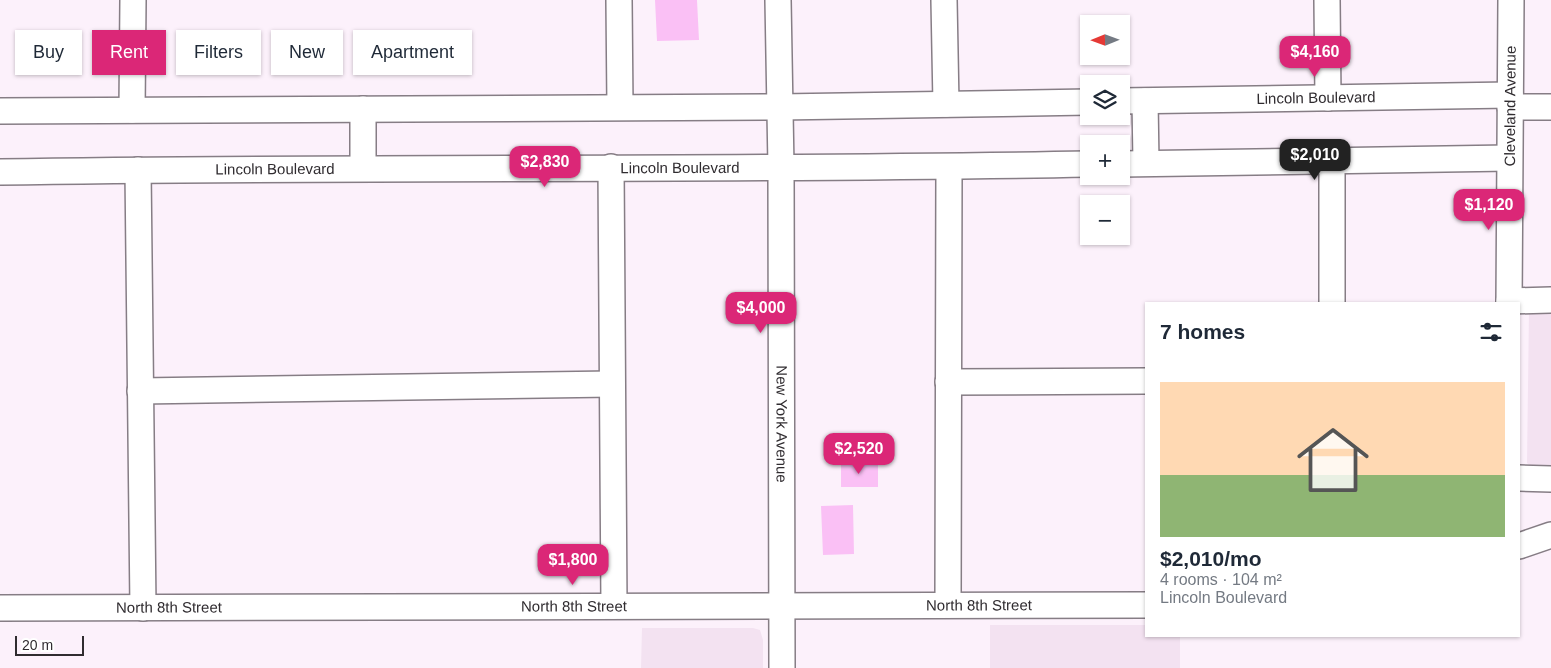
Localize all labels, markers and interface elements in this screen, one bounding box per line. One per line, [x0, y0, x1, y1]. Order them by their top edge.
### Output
north arrow [1080, 15, 1130, 65]
map controls [1080, 15, 1130, 245]
chip: Buy [15, 30, 82, 75]
chip: Rent [92, 30, 166, 75]
chip: Filters [176, 30, 261, 75]
chip: New [271, 30, 343, 75]
chip: Apartment [353, 30, 472, 75]
pin: $4,160 [1274, 36, 1356, 78]
text: $4,160 [1291, 43, 1339, 60]
street label: Cleveland Avenue [1501, 46, 1519, 166]
button: layers [1080, 75, 1130, 125]
street label: Lincoln Boulevard [1256, 88, 1376, 107]
button: + [1080, 135, 1130, 185]
pin: $2,010 [1274, 138, 1356, 181]
pin: $2,830 [504, 146, 586, 188]
text: $2,010 [1291, 146, 1339, 163]
text: $2,830 [521, 153, 569, 170]
street label: Lincoln Boulevard [620, 159, 740, 176]
street label: Lincoln Boulevard [215, 160, 335, 178]
pin: $1,120 [1448, 188, 1530, 231]
button: − [1080, 195, 1130, 245]
text: $1,120 [1465, 196, 1513, 213]
pin: $4,000 [720, 292, 802, 334]
text: $4,000 [737, 299, 785, 316]
icon: filters [1477, 318, 1505, 346]
text: 7 homes [1160, 320, 1245, 343]
street label: New York Avenue [773, 365, 791, 483]
icon: home [1288, 415, 1378, 505]
pin: $2,520 [818, 432, 900, 475]
text: $2,520 [835, 440, 883, 457]
pin: $1,800 [532, 544, 614, 586]
text: $2,010/mo [1160, 547, 1262, 570]
text: $1,800 [549, 551, 597, 568]
text: 4 rooms · 104 m² [1160, 571, 1282, 588]
text: Lincoln Boulevard [1160, 589, 1287, 606]
street label: North 8th Street [926, 596, 1033, 614]
street label: North 8th Street [521, 597, 628, 615]
street label: North 8th Street [116, 598, 223, 616]
scale bar [15, 633, 84, 656]
text: 20 m [22, 637, 53, 653]

